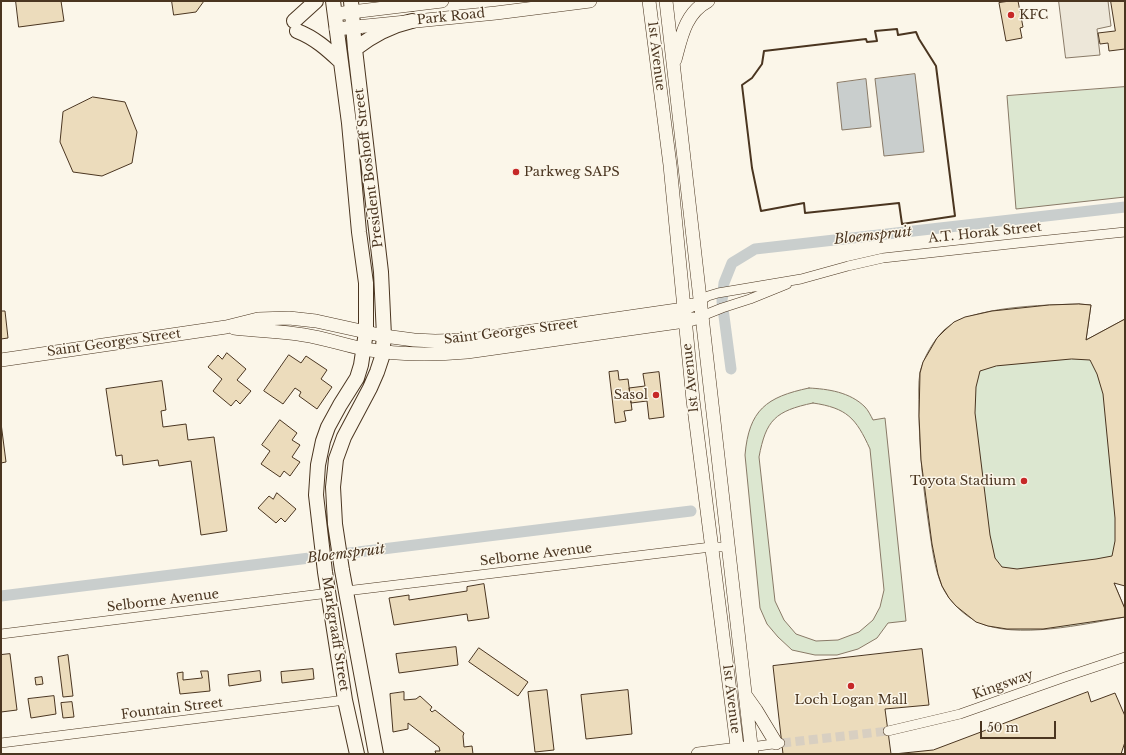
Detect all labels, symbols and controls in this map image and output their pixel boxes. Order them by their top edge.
street label: Park Road [416,6,486,28]
place label: KFC [1019,7,1048,23]
marker: KFC [1006,10,1016,20]
street label: 1st Avenue [644,20,668,92]
street label: President Boshoff Street [351,87,387,249]
place label: Parkweg SAPS [524,164,620,180]
marker: Parkweg SAPS [511,167,521,177]
street label: A.T. Horak Street [927,219,1043,247]
water label: Bloemspruit [833,224,913,248]
street label: Saint Georges Street [443,316,579,348]
street label: Saint Georges Street [46,326,182,360]
street label: 1st Avenue [680,342,702,414]
place label: Sasol [614,387,648,403]
marker: Sasol [651,390,661,400]
place label: Toyota Stadium [910,473,1016,489]
marker: Toyota Stadium [1019,476,1029,486]
street label: Selborne Avenue [479,540,593,570]
water label: Bloemspruit [306,541,386,567]
street label: Markgraaff Street [318,575,352,693]
street label: Selborne Avenue [106,586,220,616]
street label: 1st Avenue [719,663,743,735]
street label: Kingsway [971,667,1035,703]
marker: Loch Logan Mall [846,681,856,691]
place label: Loch Logan Mall [794,692,908,708]
street label: Fountain Street [120,695,224,723]
scale bar [982,713,1058,739]
text: 50 m [987,720,1019,735]

